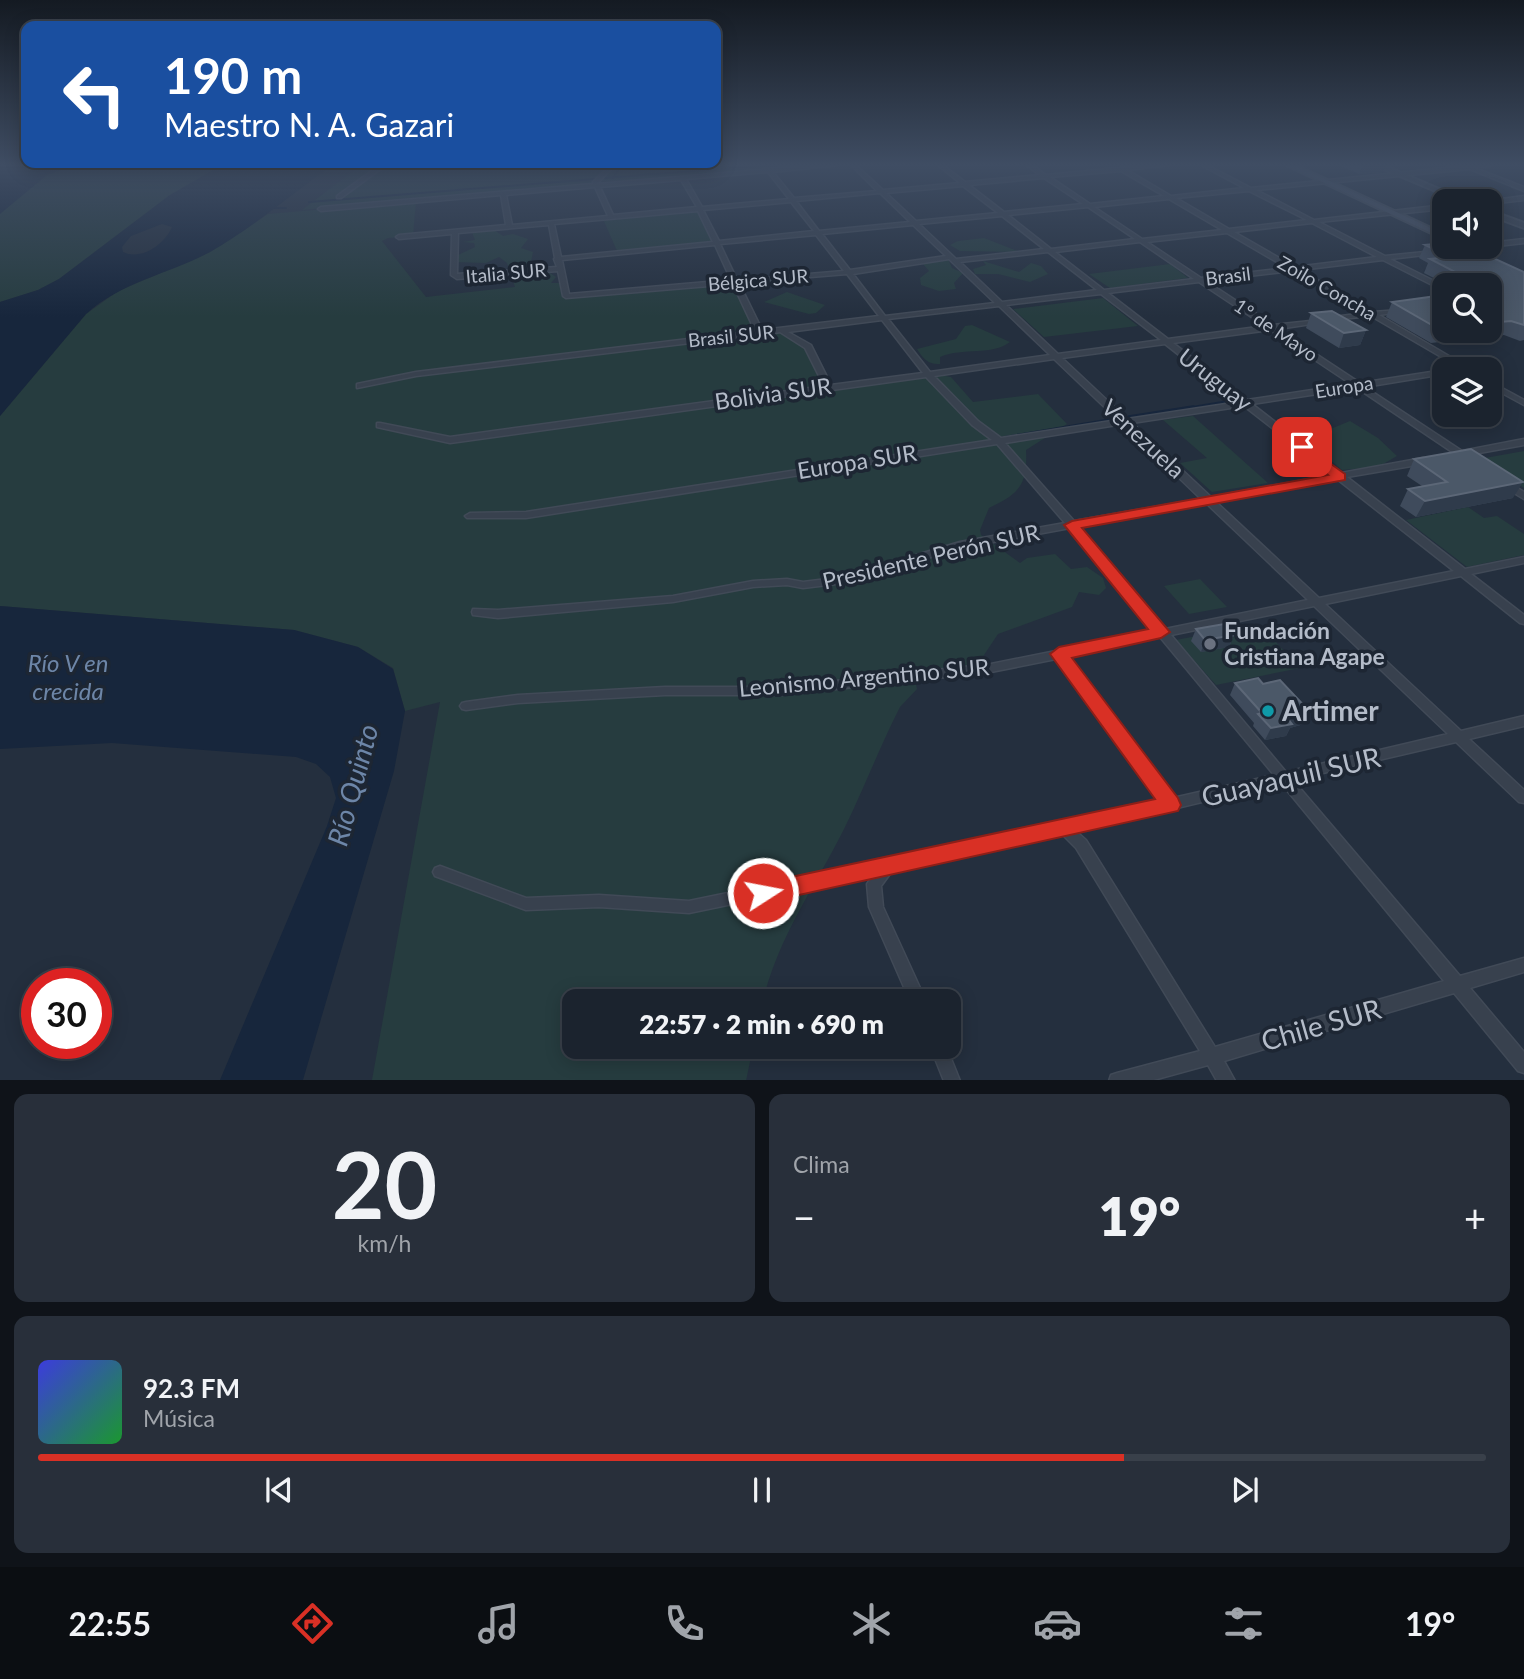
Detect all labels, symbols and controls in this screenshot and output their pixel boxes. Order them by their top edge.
text: 190 m [164,46,302,104]
icon: left [49,49,140,140]
text: Maestro N. A. Gazari [164,105,454,144]
map controls [1432,189,1502,427]
button: sound [1432,189,1502,259]
street label: Zoilo Concha [1274,250,1380,325]
street label: Italia SUR [465,258,547,287]
street label: Brasil [1204,261,1252,290]
street label: Bélgica SUR [707,264,809,295]
button: search [1432,273,1502,343]
street label: 1º de Mayo [1230,293,1322,366]
street label: Brasil SUR [687,320,775,351]
street label: Uruguay [1173,342,1258,417]
button: layers [1432,357,1502,427]
street label: Bolivia SUR [713,371,833,415]
street label: Europa [1313,371,1375,402]
street label: Venezuela [1096,393,1191,484]
pin [1272,417,1332,477]
icon: arrive [1283,428,1321,466]
street label: Europa SUR [795,438,919,484]
street label: Presidente Perón SUR [820,517,1043,595]
place label: Fundación Cristiana Agape [1224,616,1385,670]
marker: Fundación Cristiana Agape [1202,636,1218,652]
water label: Río V en crecida [28,648,108,705]
street label: Leonismo Argentino SUR [737,652,991,702]
place label: Artimer [1281,693,1379,727]
marker: Artimer [1260,703,1276,719]
water label: Río Quinto [319,720,385,849]
street label: Guayaquil SUR [1198,739,1384,813]
position arrow [726,856,800,930]
speed limit sign: 30 [21,968,112,1059]
street label: Chile SUR [1257,991,1385,1057]
text: 22:57 · 2 min · 690 m [639,1008,884,1040]
text: 20 [332,1129,437,1238]
text: Clima [793,1150,850,1178]
text: 19° [1099,1185,1180,1247]
text: − [793,1194,815,1240]
text: + [1464,1194,1486,1240]
text: km/h [358,1229,411,1257]
text: 92.3 FM [143,1372,240,1404]
text: Música [143,1404,215,1432]
icon: previous [260,1471,298,1509]
icon: pause [743,1471,781,1509]
icon: next [1226,1471,1264,1509]
icon: directions [288,1599,337,1648]
icon: music [474,1599,523,1648]
icon: phone [660,1599,709,1648]
icon: climate [847,1599,896,1648]
icon: car [1033,1599,1082,1648]
icon: filters [1219,1599,1268,1648]
text: 22:55 [69,1604,151,1643]
text: 19° [1405,1604,1455,1643]

